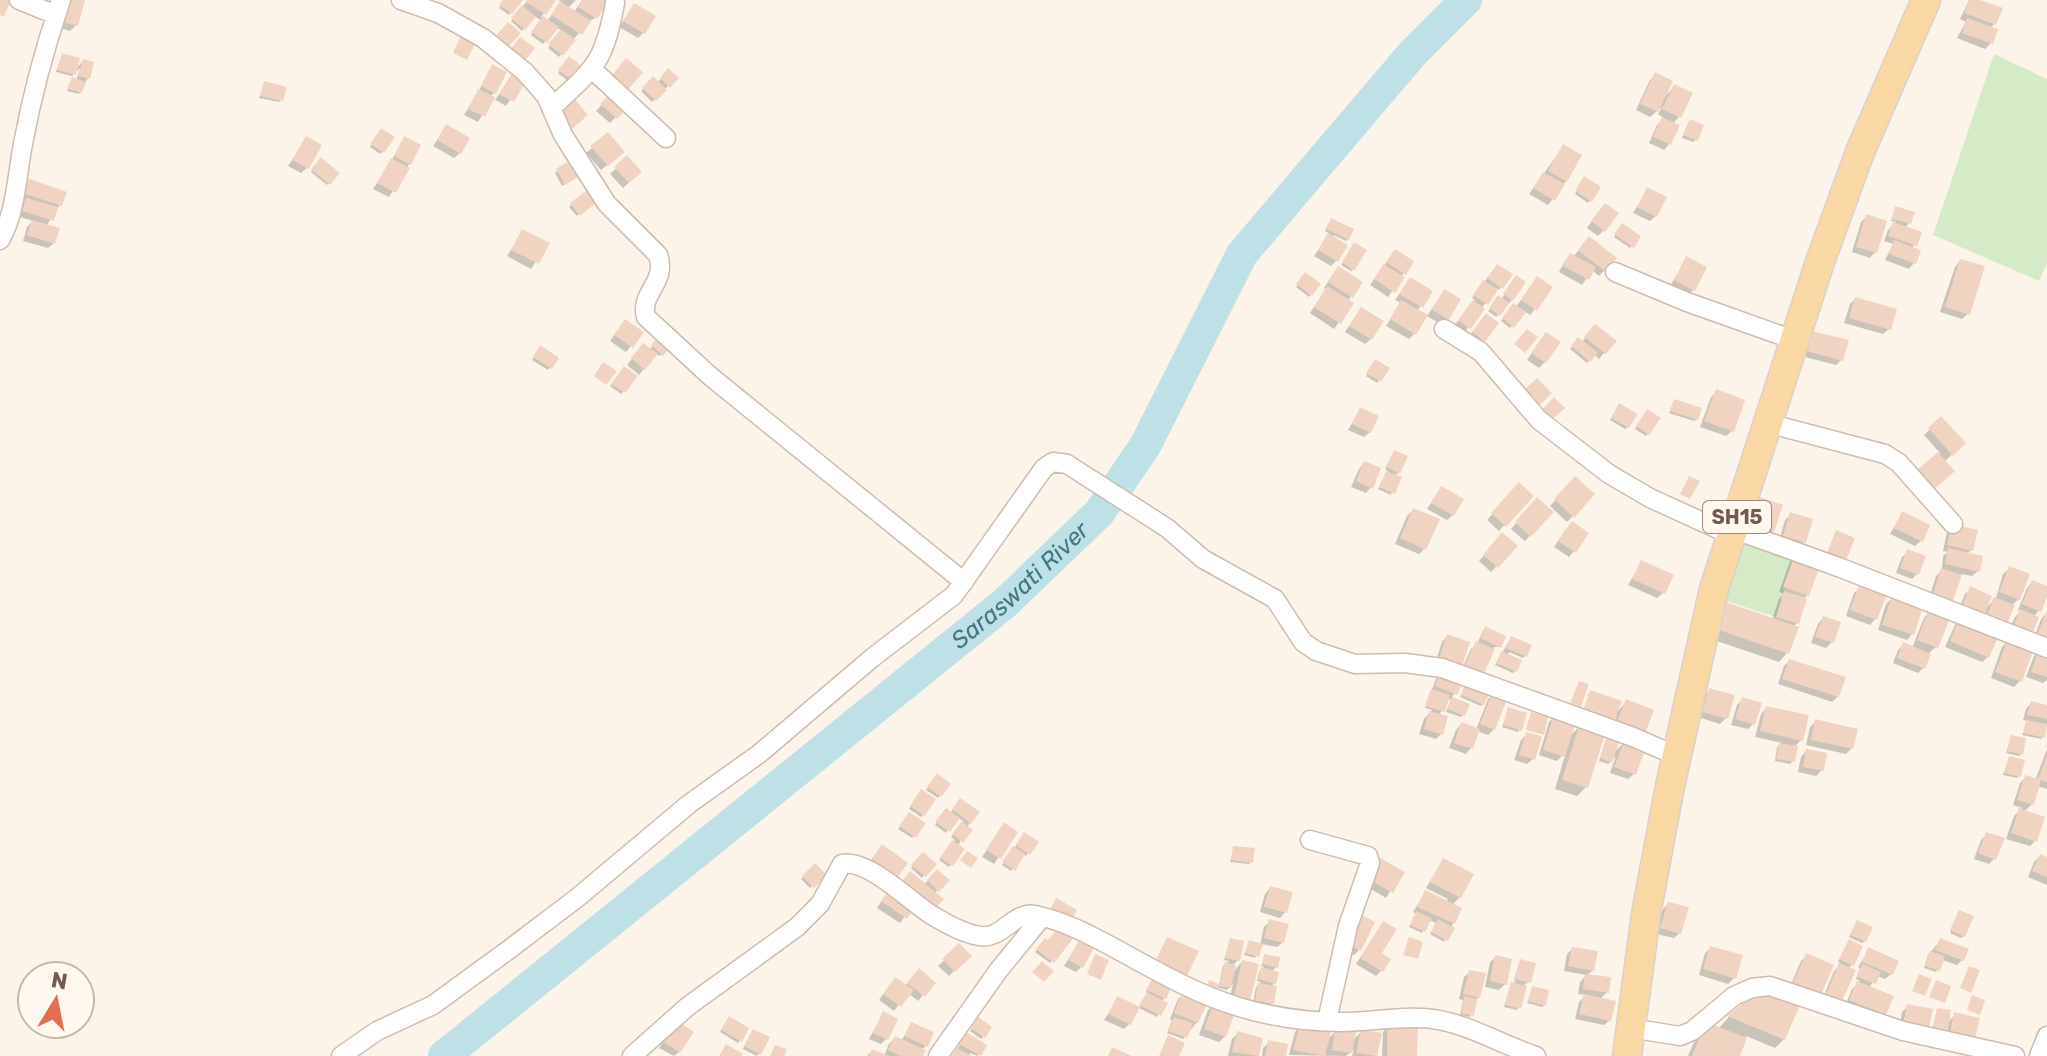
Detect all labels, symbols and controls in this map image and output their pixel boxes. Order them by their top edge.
road number: SH15 [1703,501,1771,533]
water label: Saraswati River [946,516,1095,655]
north arrow [16,960,96,1040]
text: N [49,966,70,995]

